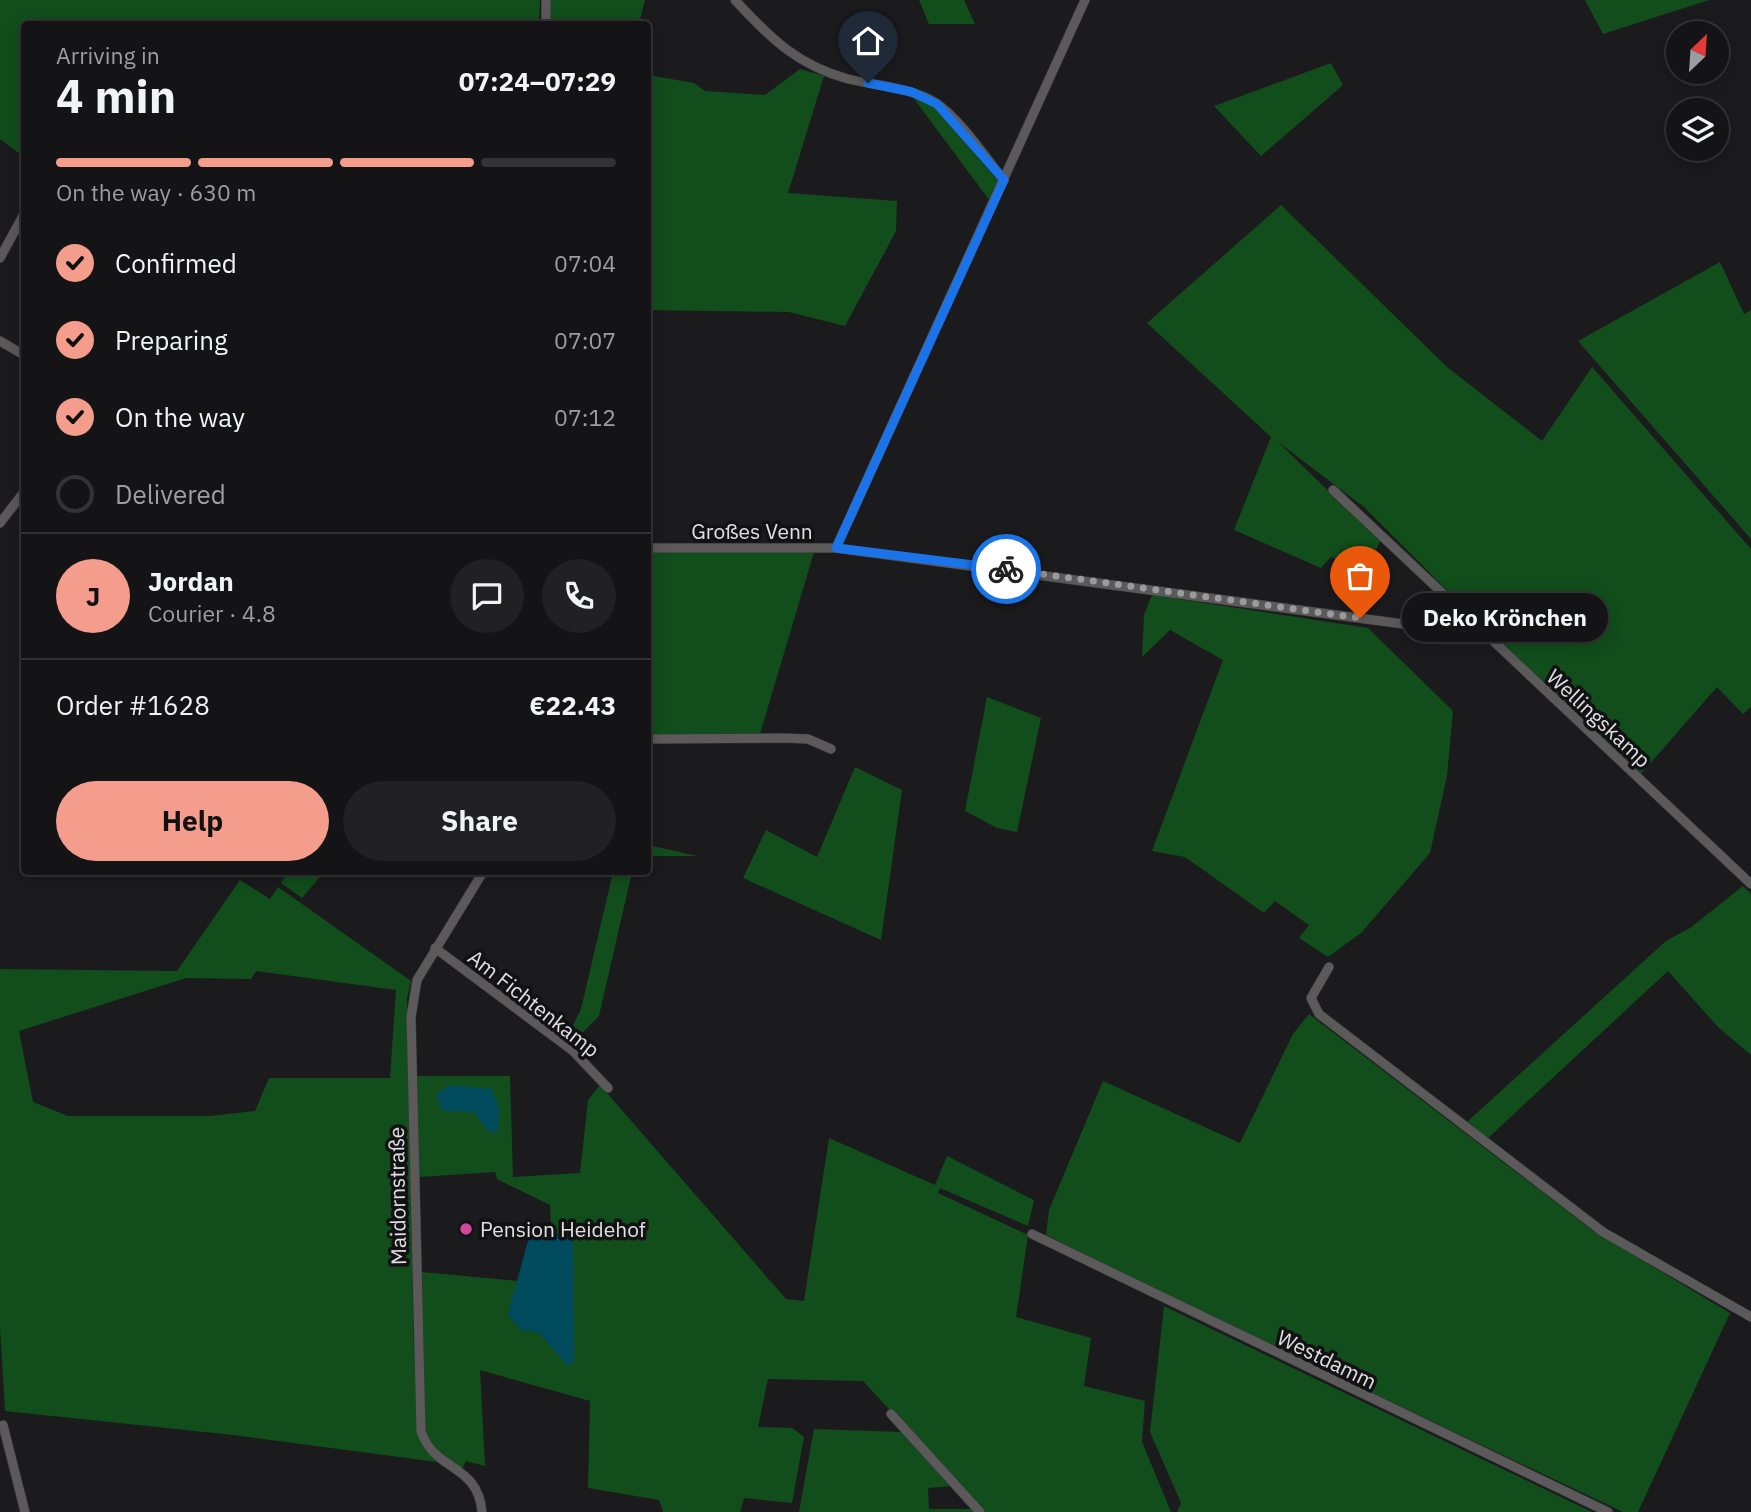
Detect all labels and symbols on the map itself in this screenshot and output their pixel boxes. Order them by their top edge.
pin [838,11,898,83]
north arrow [1666,21,1729,84]
street label: Großes Venn [691,517,813,545]
courier [971,534,1041,604]
pin [1330,546,1390,618]
callout: Deko Krönchen [1402,594,1608,642]
street label: Wellingskamp [1541,663,1657,773]
street label: Am Fichtenkamp [462,943,606,1063]
street label: Maidornstraße [382,1127,412,1265]
place label: Pension Heidehof [480,1215,646,1243]
marker: Pension Heidehof [458,1221,474,1237]
street label: Westdamm [1273,1323,1381,1395]

